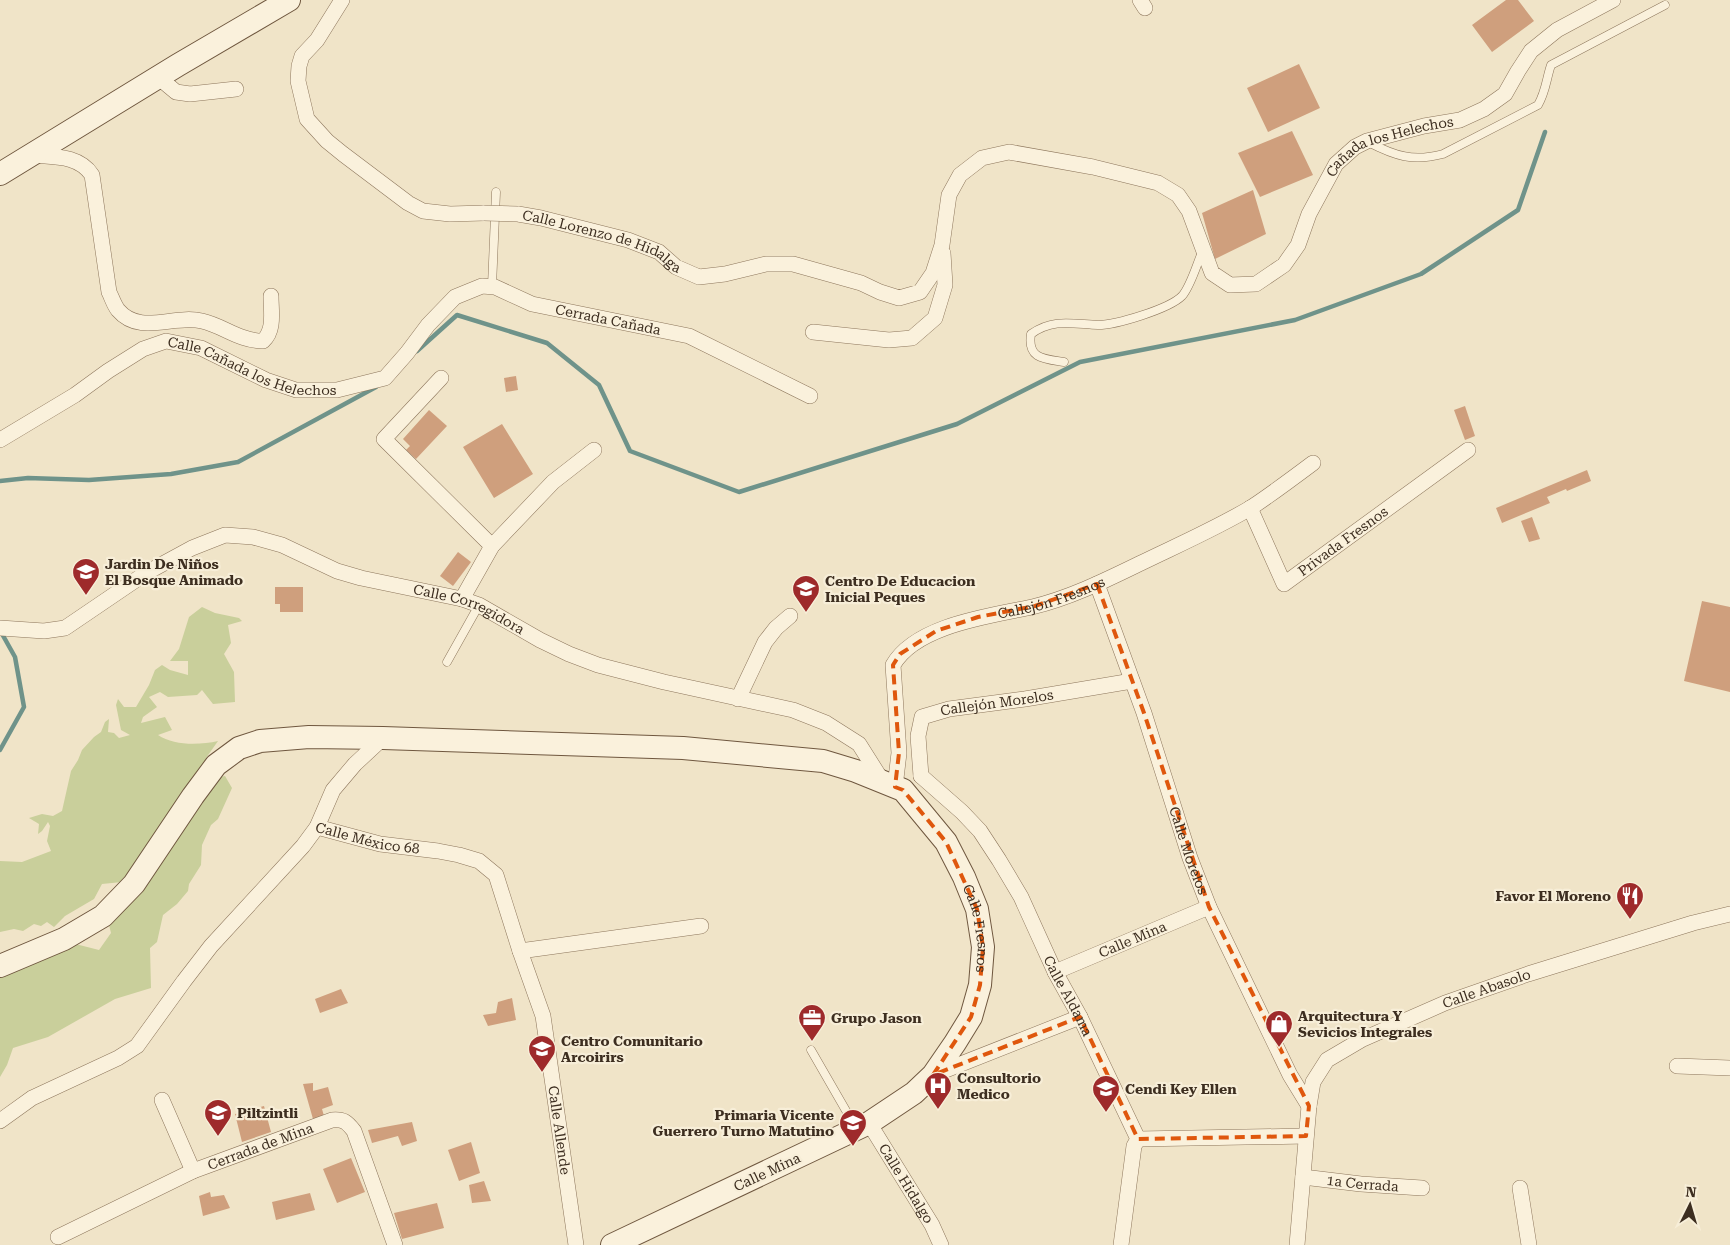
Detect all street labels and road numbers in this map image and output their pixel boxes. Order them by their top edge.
street label: Cañada los Helechos [1323,113,1455,179]
street label: Calle Lorenzo de Hidalga [521,207,684,276]
street label: Cerrada Cañada [554,301,663,338]
street label: Calle Cañada los Helechos [166,334,337,398]
street label: Privada Fresnos [1295,503,1391,579]
street label: Callejón Fresnos [996,573,1108,622]
street label: Calle Corregidora [412,581,528,638]
street label: Callejón Morelos [938,686,1055,719]
street label: Calle Morelos [1166,805,1212,897]
street label: Calle México 68 [314,819,421,857]
street label: Calle Fresnos [960,882,991,973]
street label: Calle Mina [1096,918,1169,961]
street label: Calle Aldama [1041,953,1096,1039]
street label: Calle Abasolo [1440,966,1533,1011]
street label: Calle Allende [545,1085,574,1176]
street label: Cerrada de Mina [205,1119,316,1173]
street label: Calle Hidalgo [876,1141,937,1226]
street label: Calle Mina [731,1149,803,1194]
street label: 1a Cerrada [1326,1172,1400,1194]

